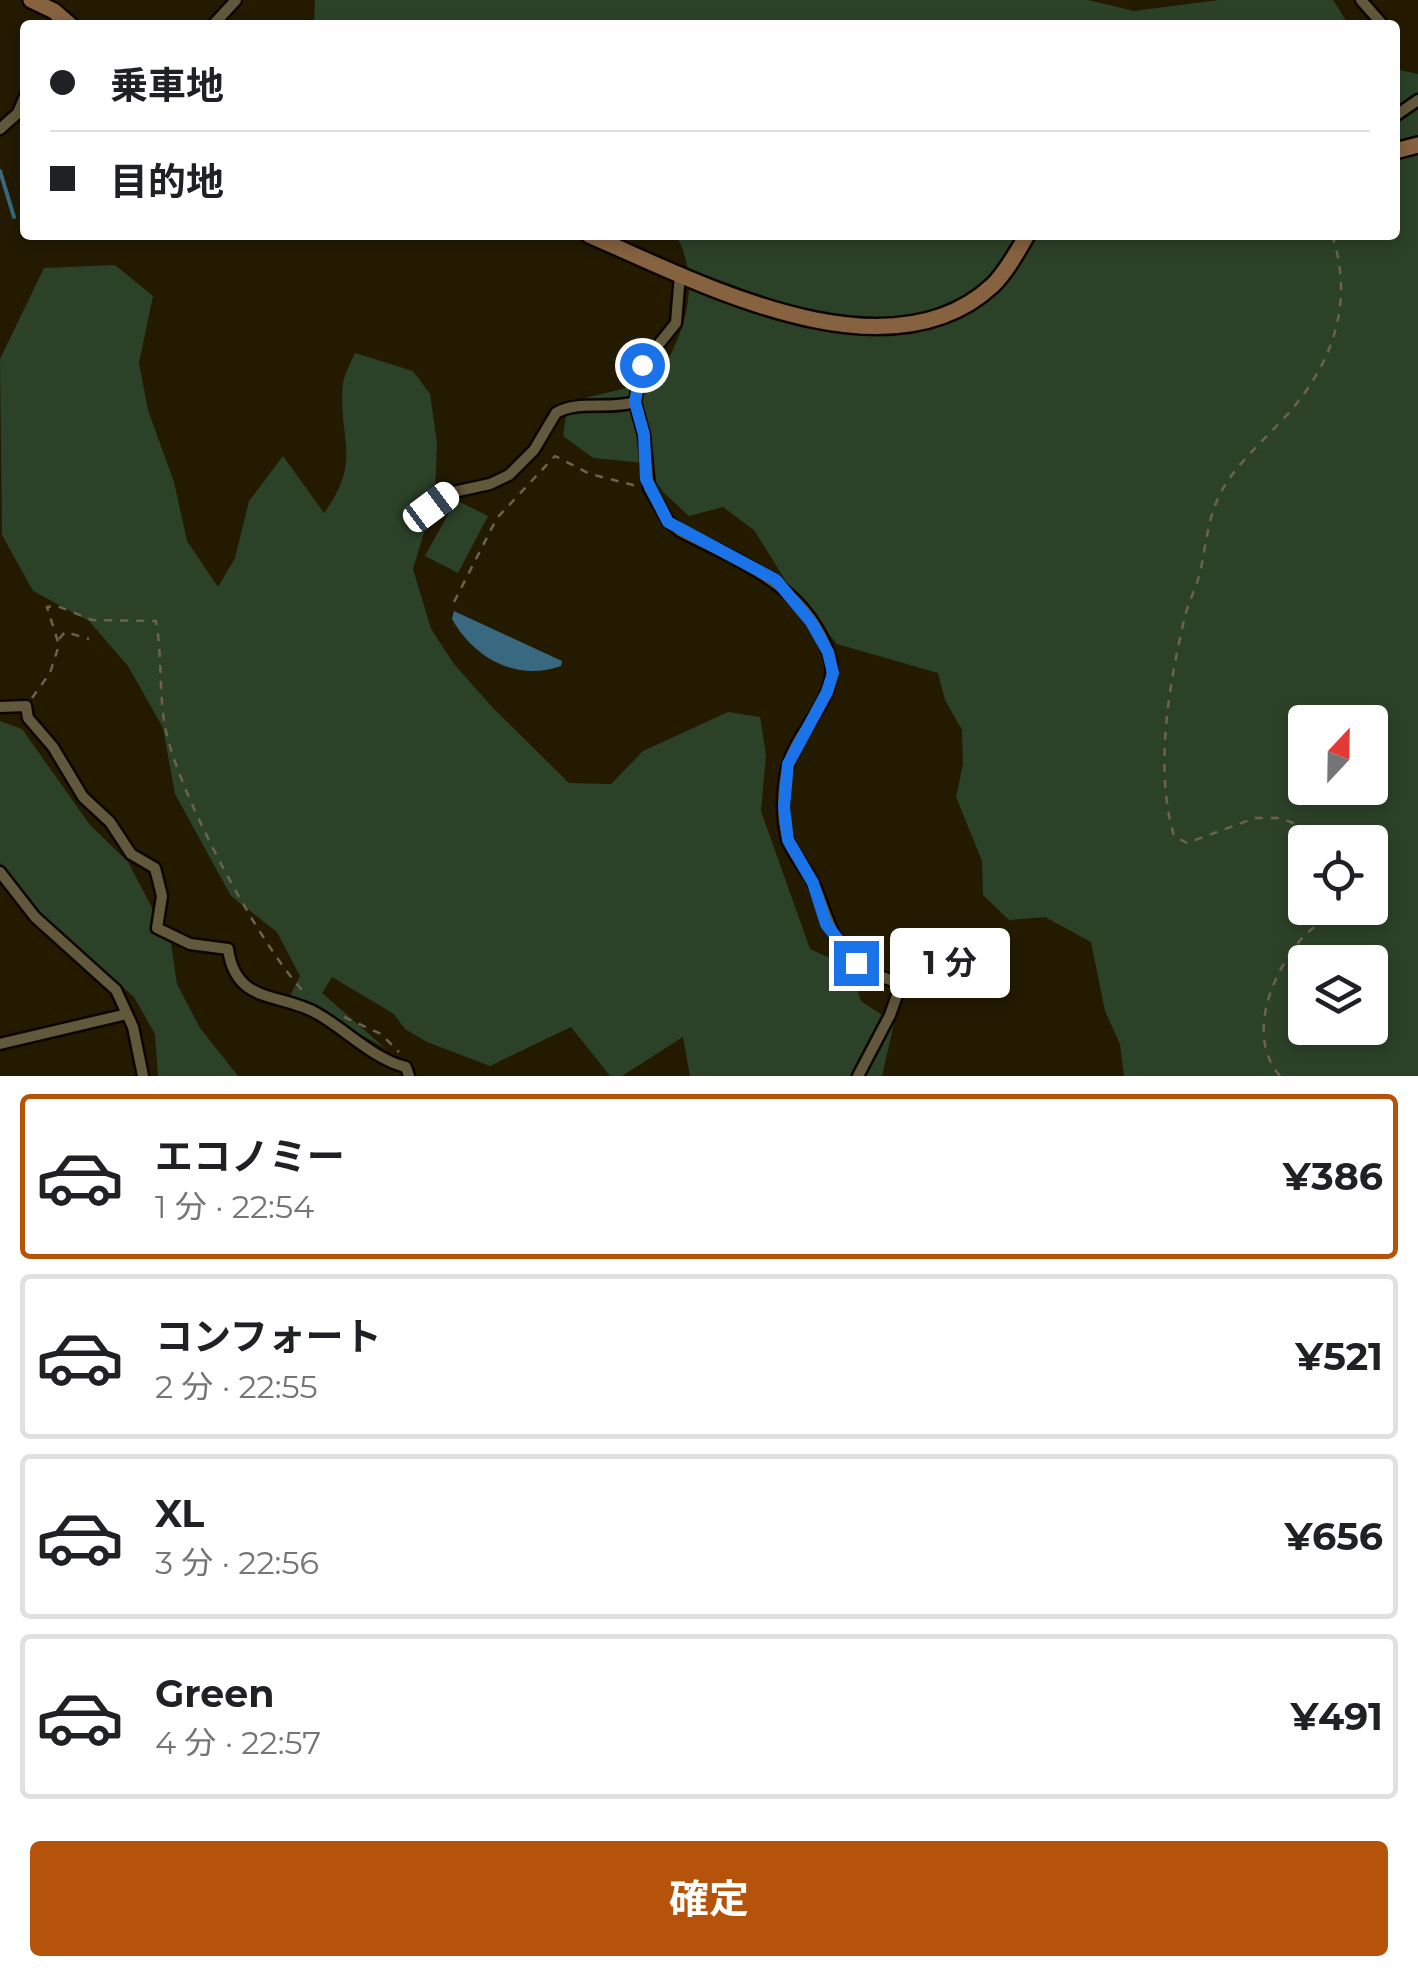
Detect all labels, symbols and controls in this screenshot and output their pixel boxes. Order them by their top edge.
text: 乗車地 [110,62,224,109]
text: 目的地 [110,158,224,205]
route start [620,343,665,388]
car [398,477,464,537]
north arrow [1288,705,1388,805]
map controls [1288,705,1388,1045]
button: locate [1288,825,1388,925]
callout: 1 分 [891,928,1011,998]
route end [834,941,879,986]
text: 1 分 [923,943,977,982]
button: layers [1288,945,1388,1045]
icon: car [35,1132,125,1222]
text: エコノミー [155,1133,345,1180]
text: ¥386 [1283,1153,1383,1200]
text: 1 分 · 22:54 [155,1187,314,1226]
icon: car [35,1312,125,1402]
text: コンフォート [155,1313,382,1360]
text: ¥521 [1295,1333,1383,1380]
text: 2 分 · 22:55 [155,1367,318,1406]
text: XL [155,1490,204,1537]
icon: car [35,1492,125,1582]
text: ¥656 [1285,1513,1383,1560]
text: 3 分 · 22:56 [155,1543,319,1582]
text: Green [155,1670,275,1717]
icon: car [35,1672,125,1762]
text: ¥491 [1290,1693,1383,1740]
text: 4 分 · 22:57 [155,1723,321,1762]
button: 確定 [30,1841,1388,1956]

